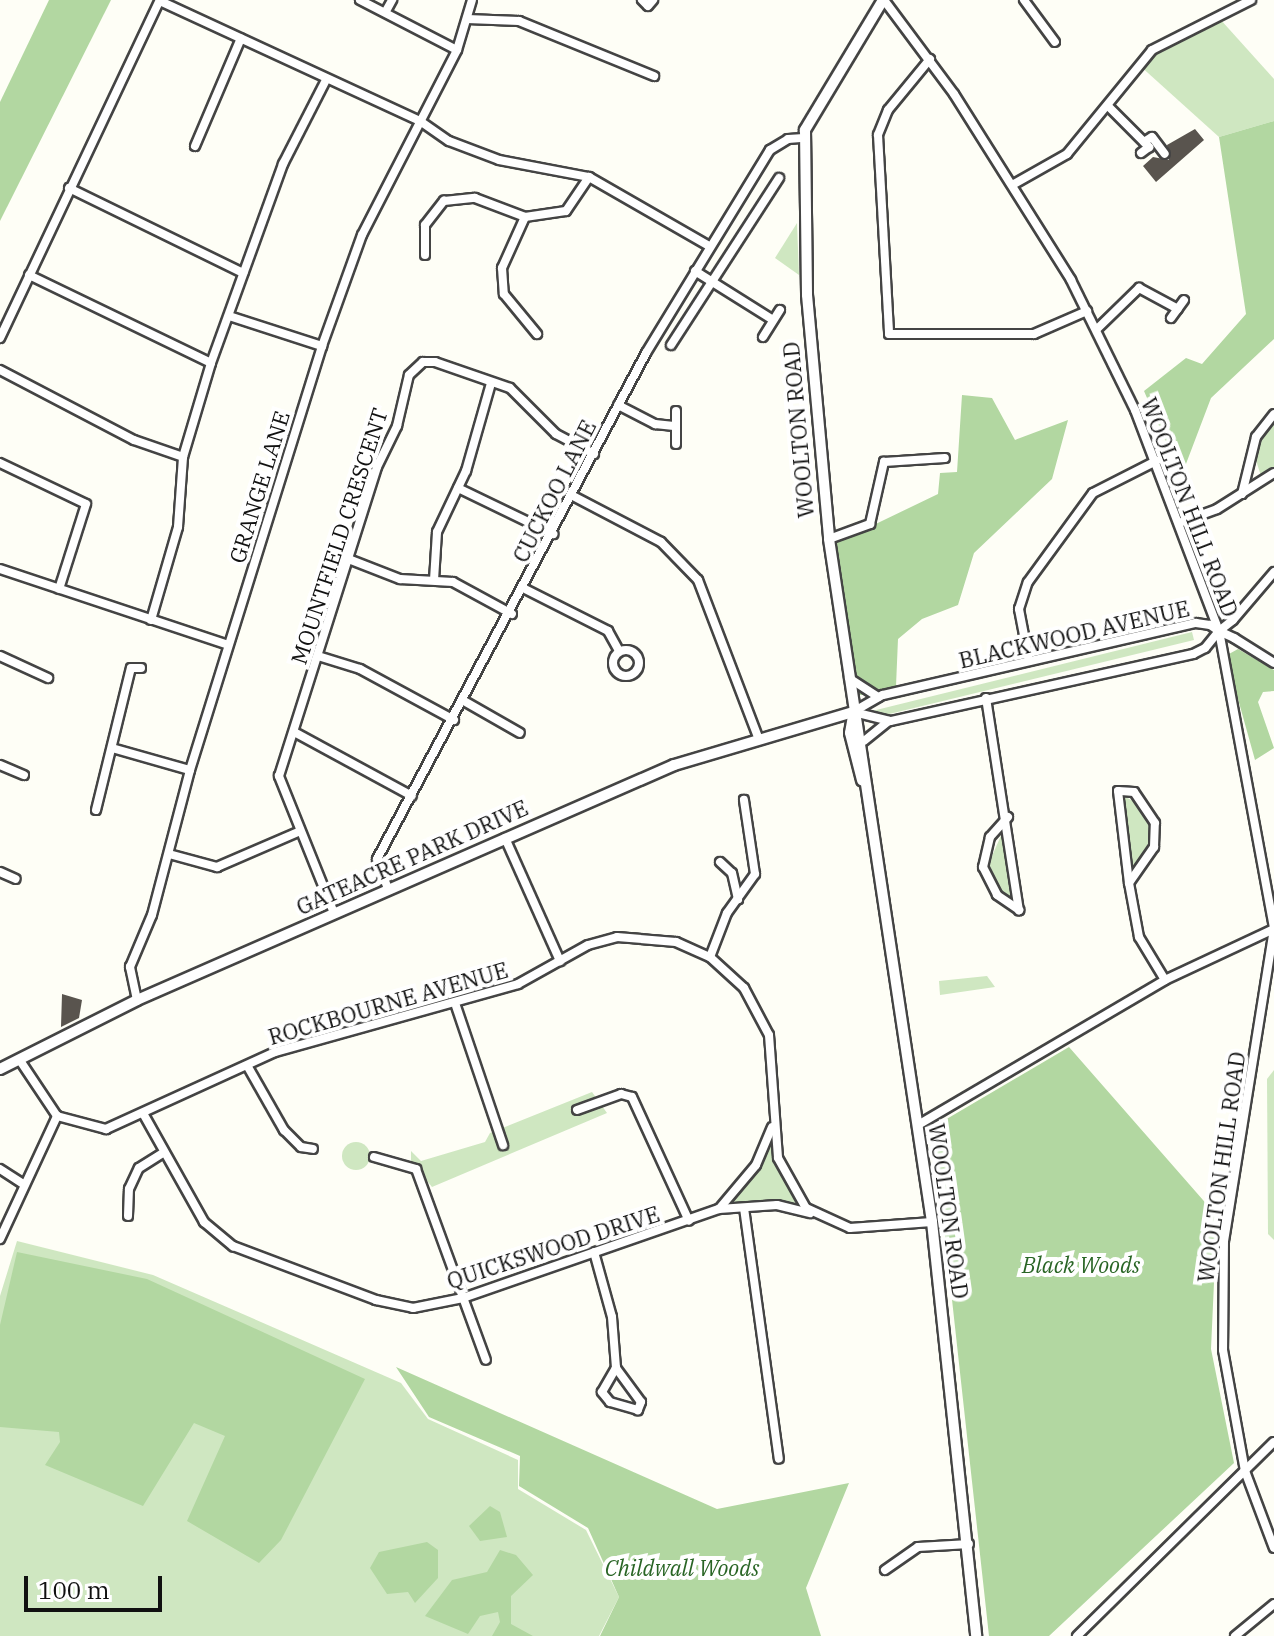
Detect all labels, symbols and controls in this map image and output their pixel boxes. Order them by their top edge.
street label: WOOLTON ROAD [777,341,819,519]
street label: WOOLTON HILL ROAD [1136,394,1244,620]
street label: MOUNTFIELD CRESCENT [285,405,393,667]
street label: GRANGE LANE [223,408,295,566]
street label: CUCKOO LANE [507,415,601,567]
street label: BLACKWOOD AVENUE [956,595,1192,673]
street label: GATEACRE PARK DRIVE [292,794,532,920]
street label: ROCKBOURNE AVENUE [265,956,511,1050]
street label: WOOLTON HILL ROAD [1192,1050,1250,1284]
street label: WOOLTON ROAD [924,1122,974,1300]
street label: QUICKSWOOD DRIVE [443,1200,663,1294]
park label: Black Woods [1022,1252,1140,1278]
park label: Childwall Woods [605,1555,759,1581]
scale bar [28,1560,166,1610]
text: 100 m [38,1574,110,1606]

